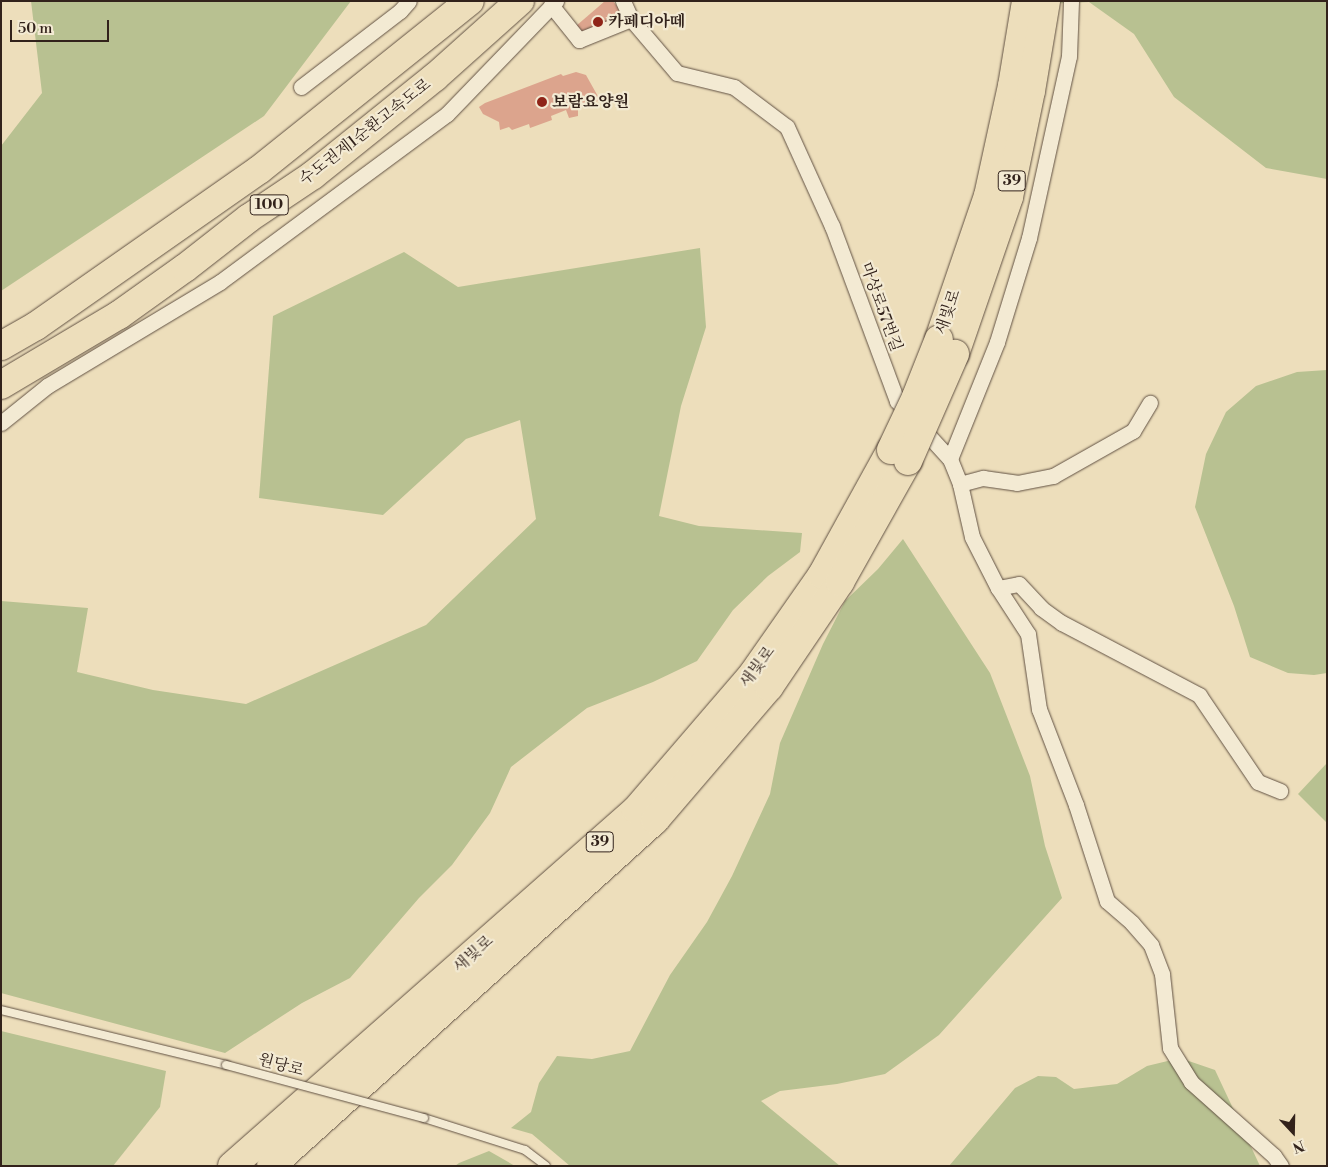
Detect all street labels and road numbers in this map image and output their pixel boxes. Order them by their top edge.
street label: 수도권제1순환고속도로 [295,75,435,189]
road number: 39 [997,168,1027,194]
road number: 100 [249,192,289,218]
street label: 마상로57번길 [856,260,906,354]
street label: 새빛로 [931,287,965,337]
street label: 새빛로 [735,643,779,691]
road number: 39 [585,830,615,854]
street label: 새빛로 [449,932,497,976]
street label: 원당로 [256,1050,306,1080]

